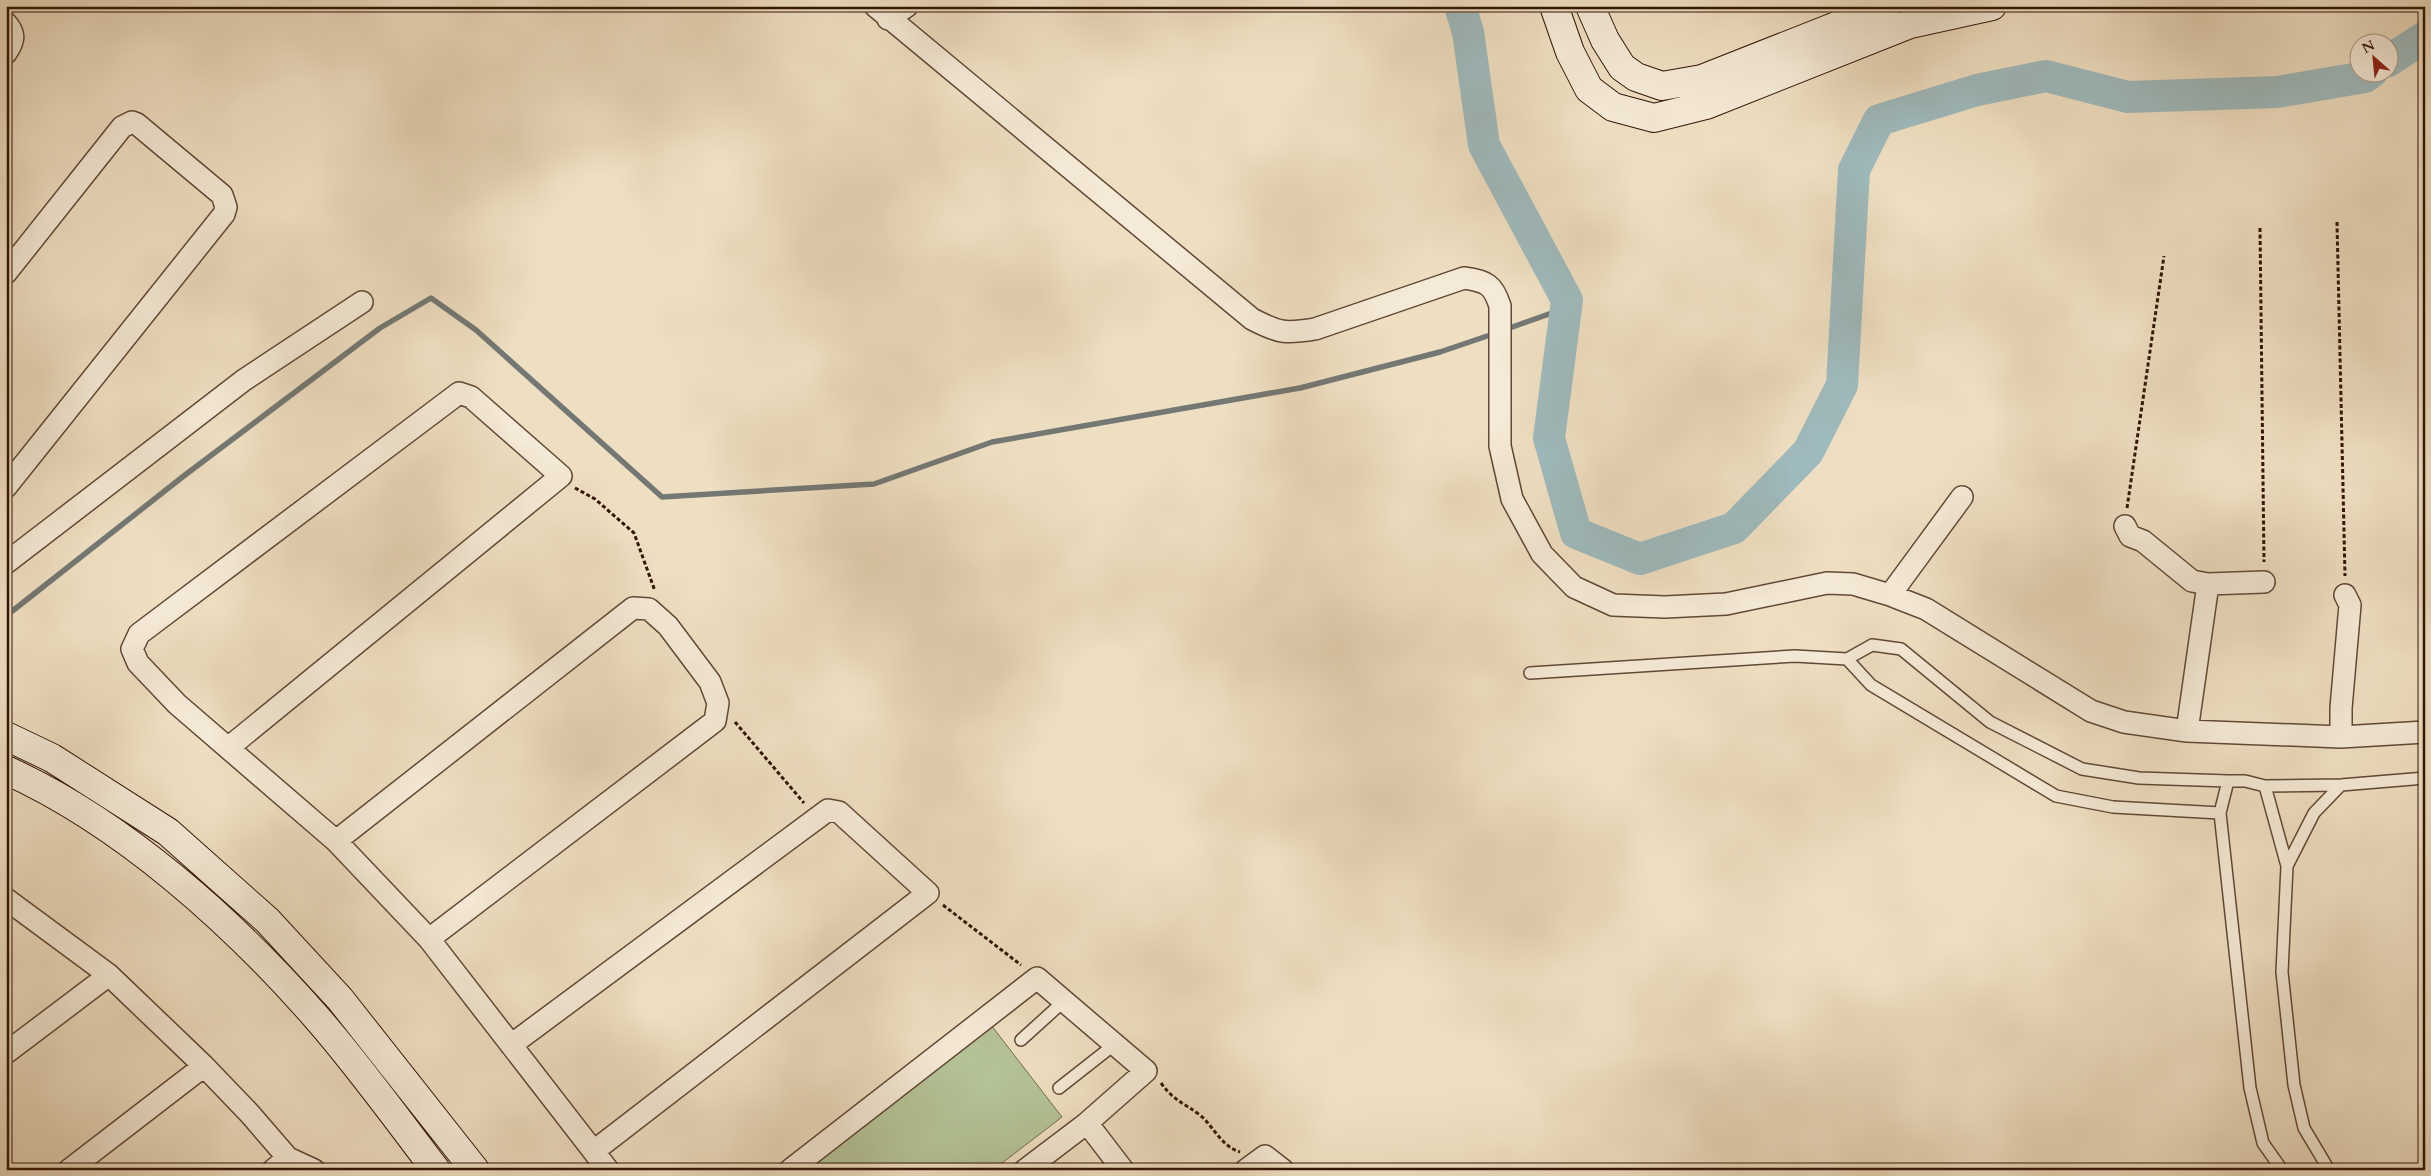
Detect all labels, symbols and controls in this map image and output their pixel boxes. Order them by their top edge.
north arrow [2348,32,2398,82]
text: N [2359,36,2378,58]

